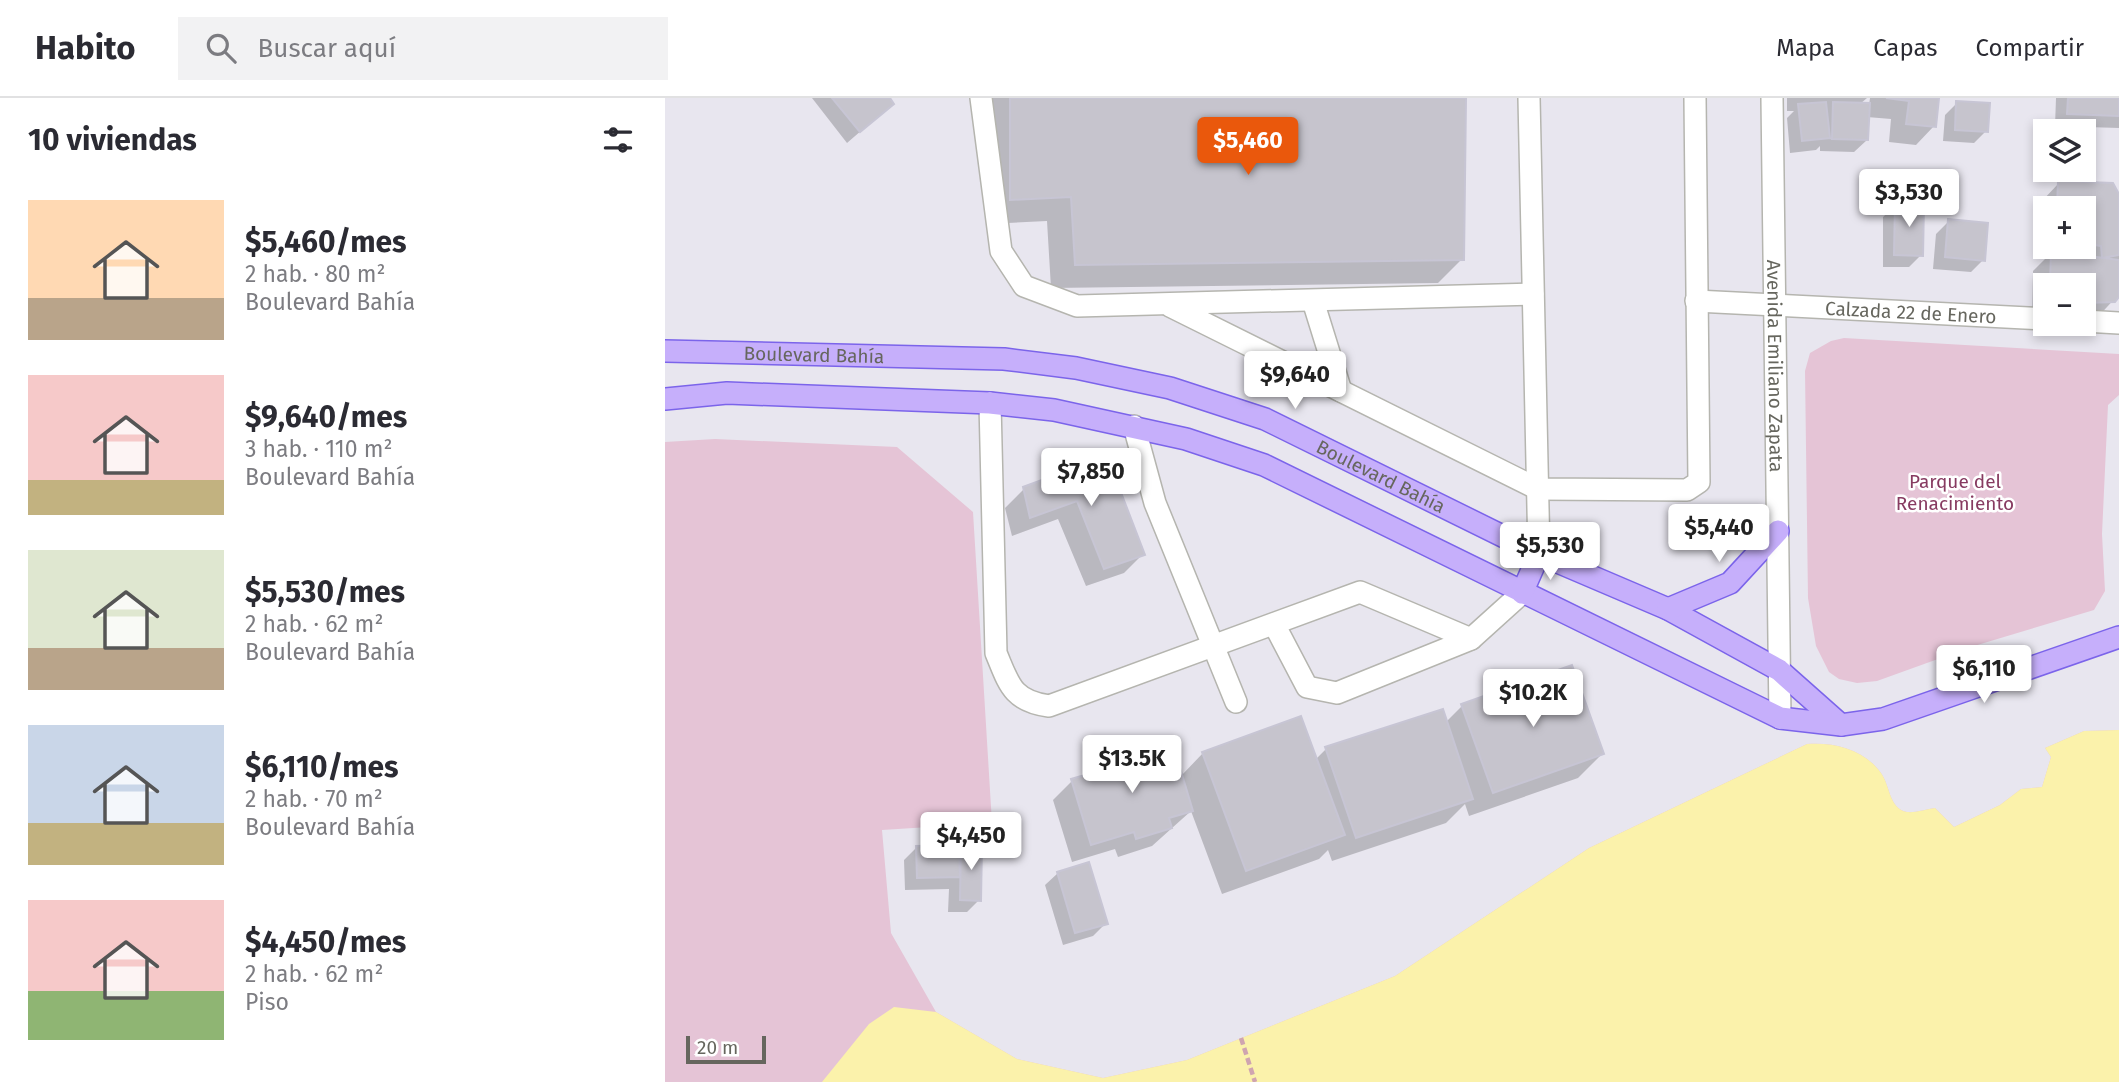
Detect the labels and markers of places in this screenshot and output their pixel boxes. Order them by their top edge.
pin: $5,460 [1191,118,1305,177]
pin: $3,530 [1852,170,1966,229]
pin: $9,640 [1238,352,1352,411]
pin: $7,850 [1034,448,1148,508]
pin: $5,440 [1662,504,1776,564]
pin: $5,530 [1493,522,1607,582]
pin: $6,110 [1927,646,2041,705]
pin: $10.2K [1476,670,1590,729]
pin: $13.5K [1075,736,1189,795]
pin: $4,450 [914,812,1028,872]

